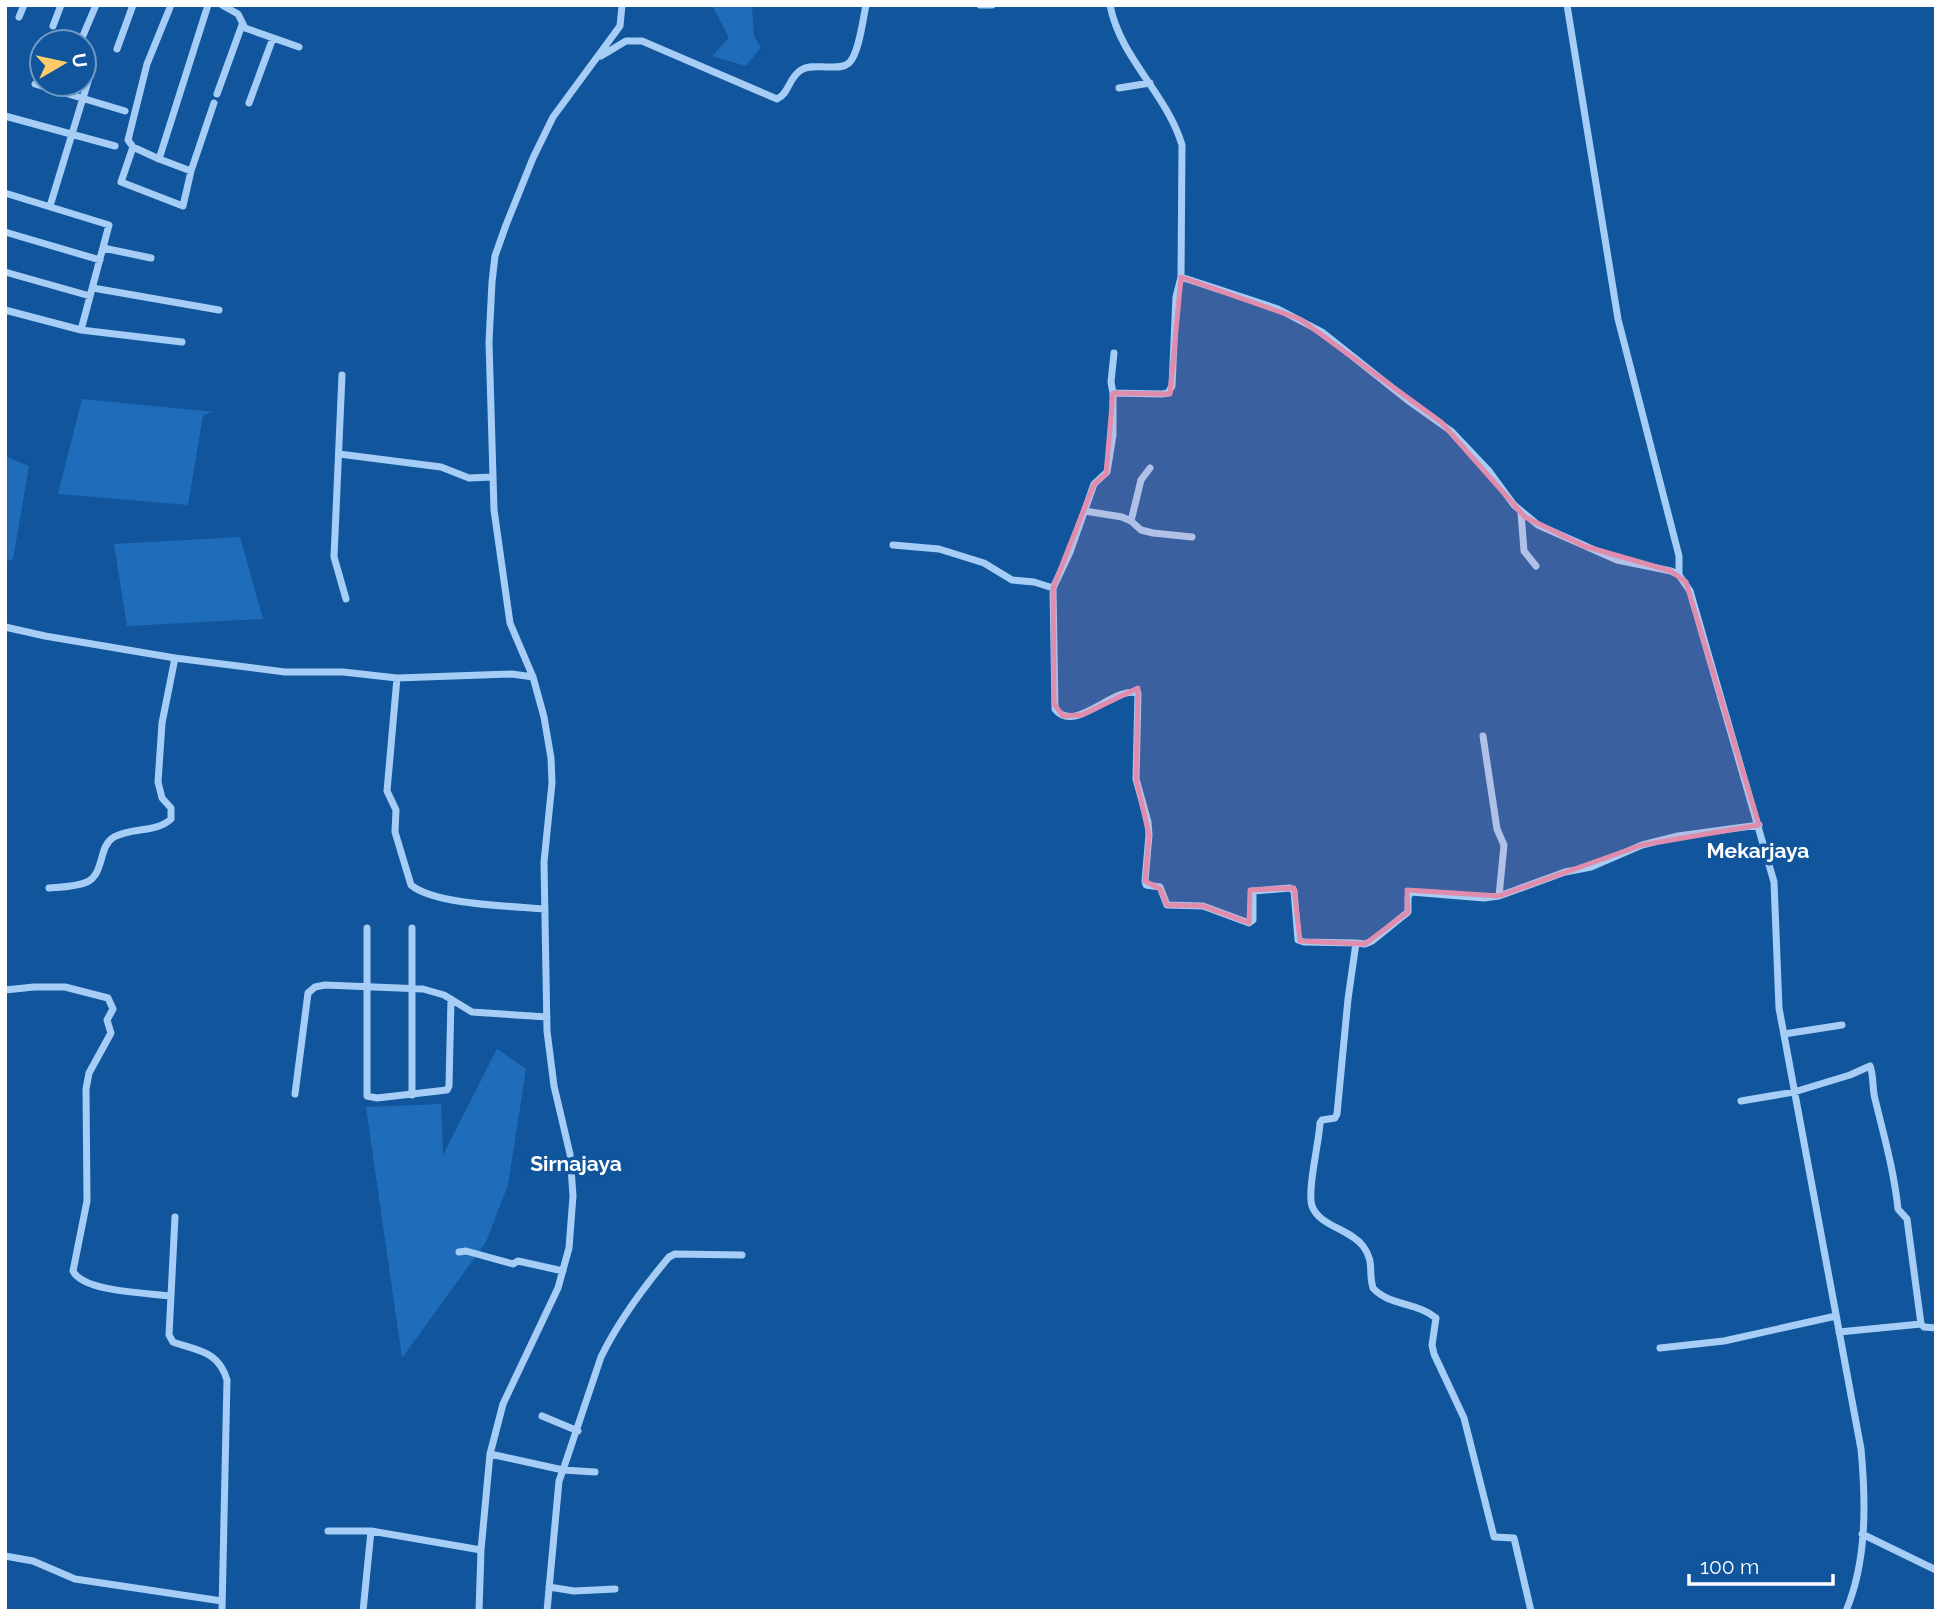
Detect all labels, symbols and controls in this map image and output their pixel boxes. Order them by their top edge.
north arrow [28,28,98,98]
text: U [68,52,92,69]
district label: Mekarjaya [1707,838,1809,863]
district label: Sirnajaya [530,1151,622,1176]
scale bar [1689,1542,1832,1586]
text: 100 m [1700,1554,1759,1579]

